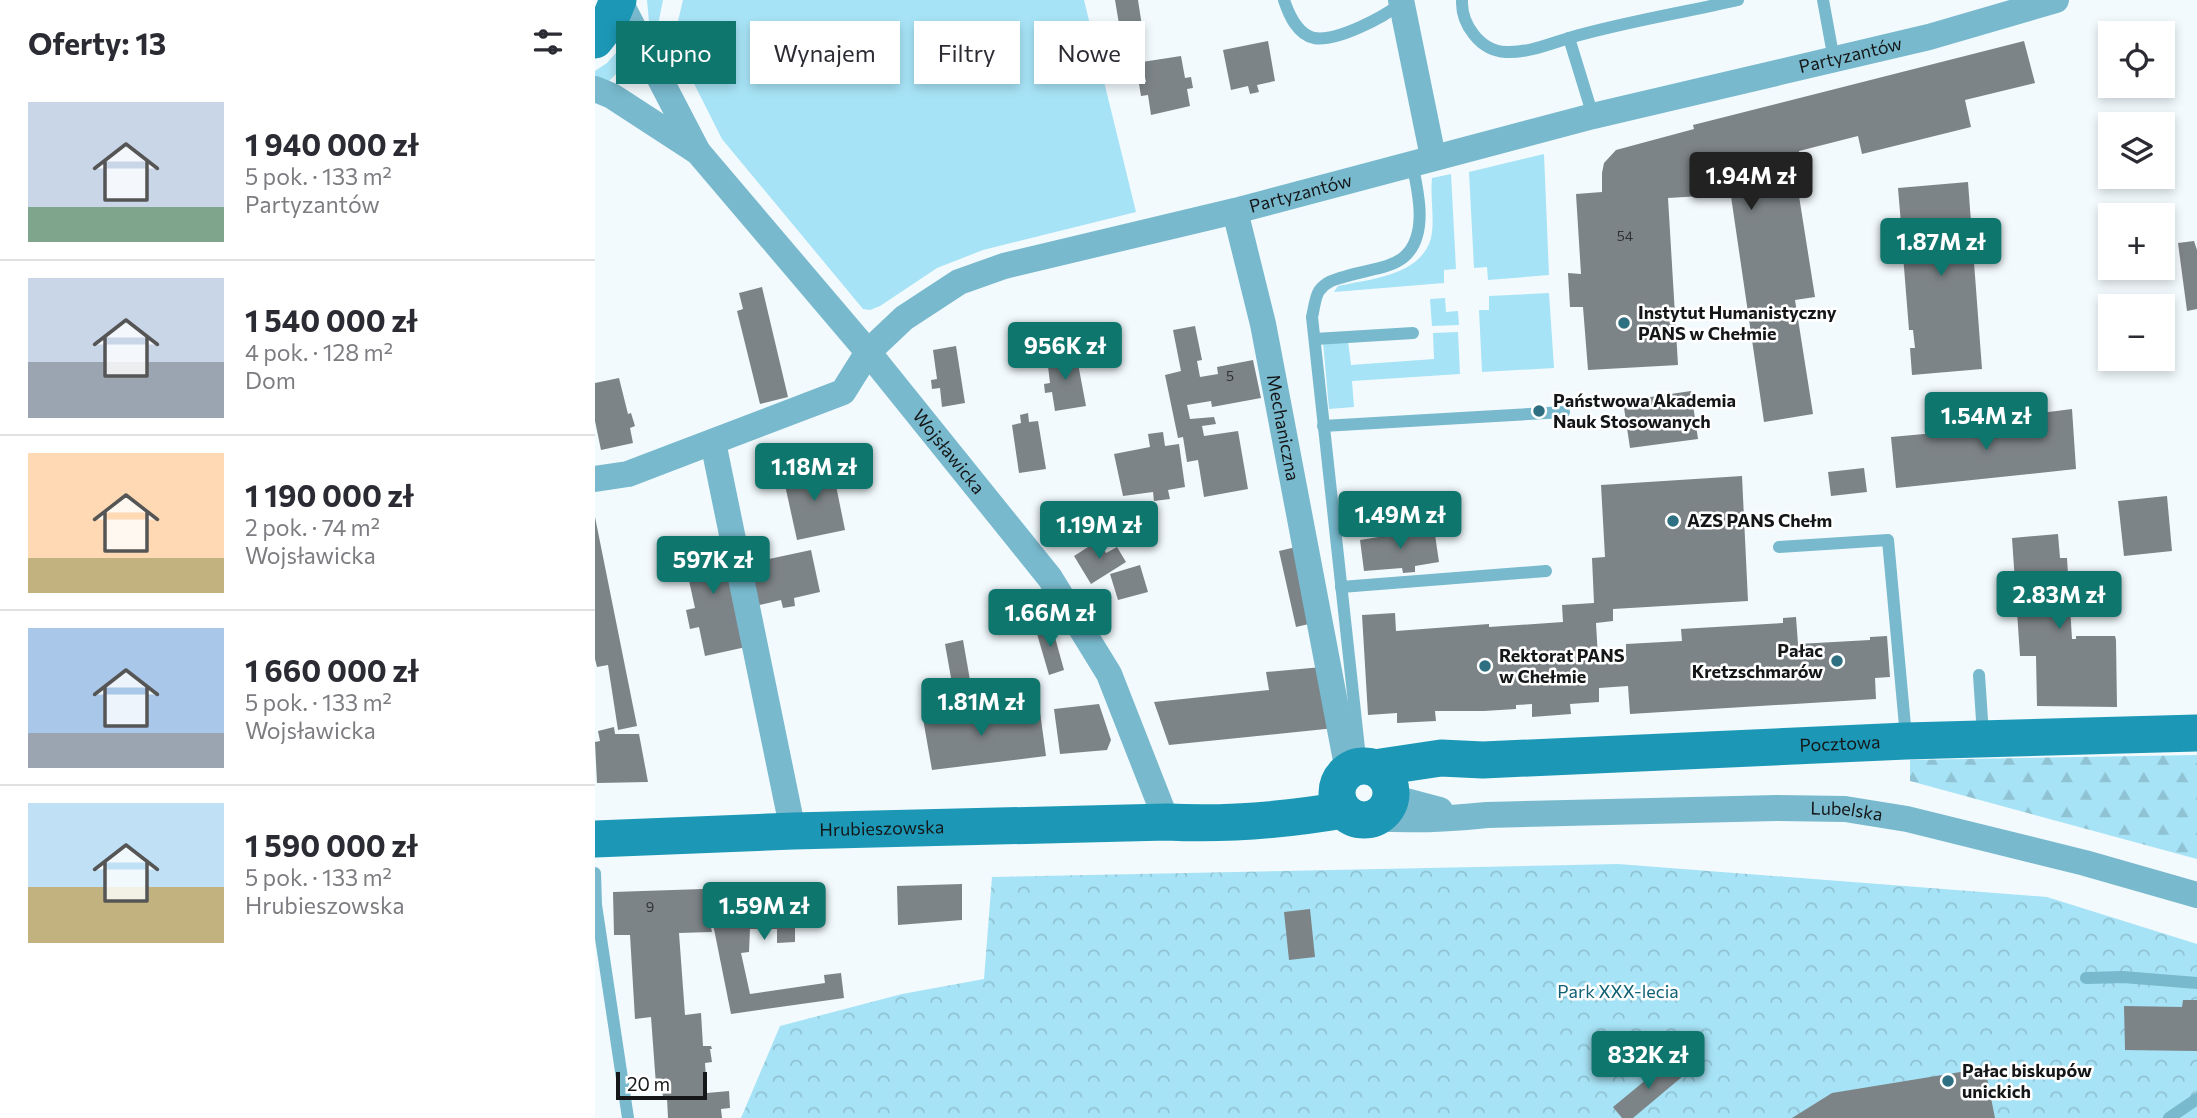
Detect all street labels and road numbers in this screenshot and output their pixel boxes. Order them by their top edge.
street label: Partyzantów [1796,32,1904,77]
street label: Partyzantów [1247,168,1354,217]
street label: Mechaniczna [1263,372,1305,483]
street label: Wojsławicka [908,404,990,498]
street label: Pocztowa [1799,730,1881,756]
street label: Lubelska [1810,796,1884,825]
street label: Hrubieszowska [819,815,944,840]

